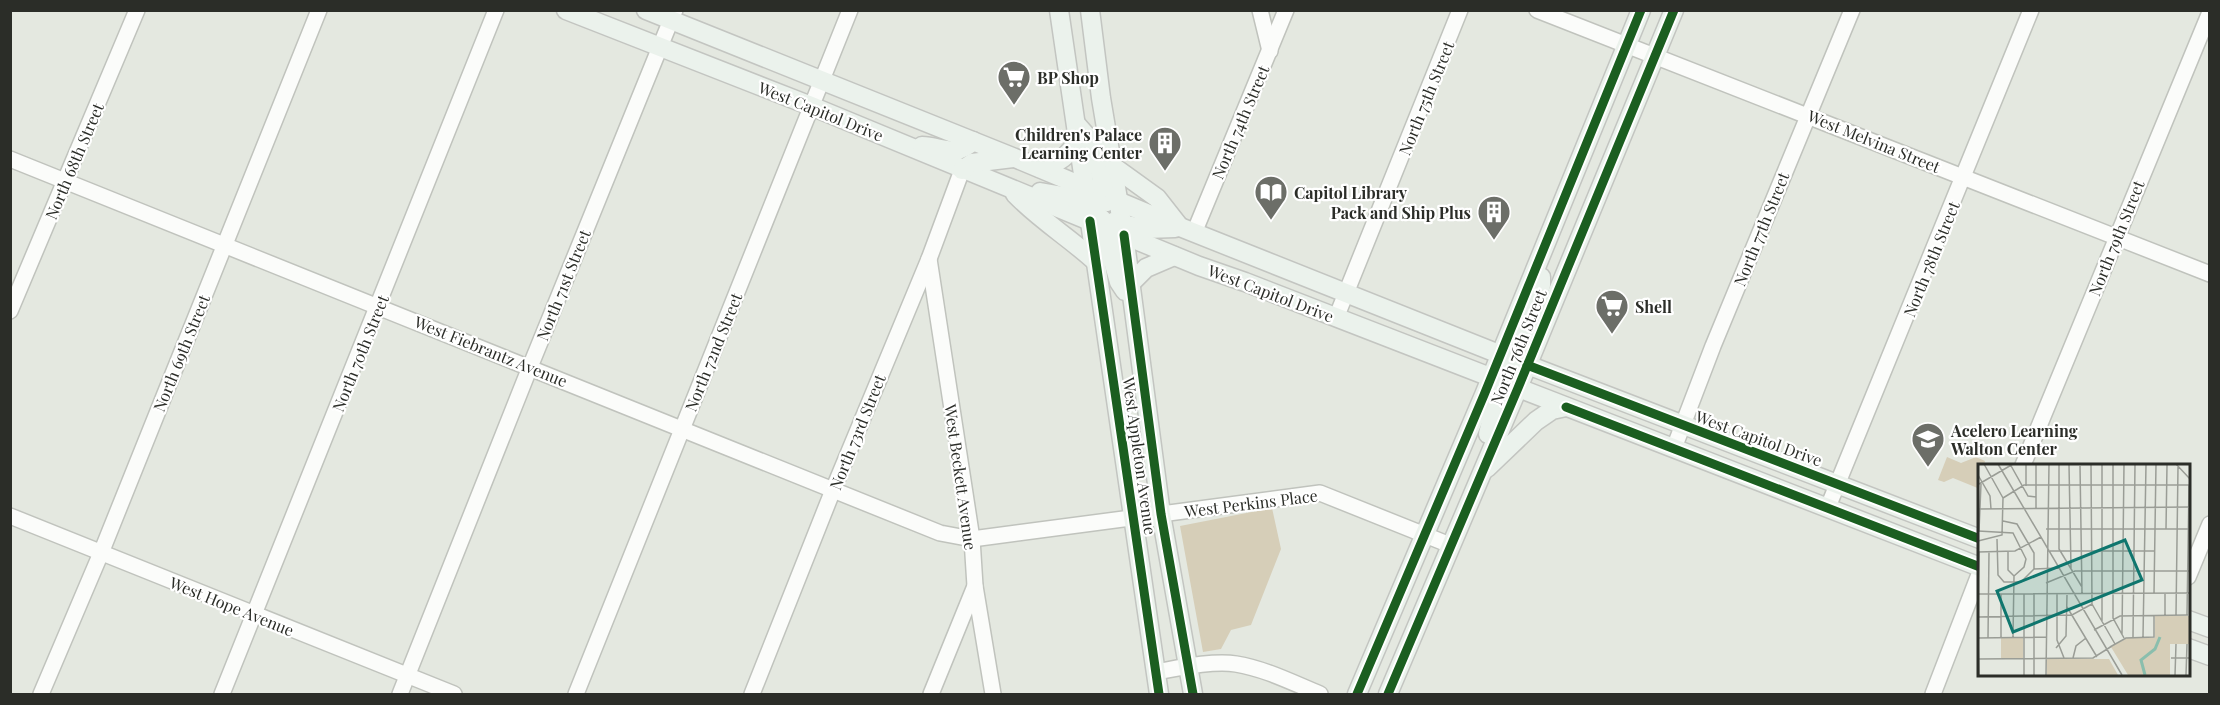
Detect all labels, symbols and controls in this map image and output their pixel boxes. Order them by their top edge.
street label: North 75th Street [1394,38,1459,158]
supermarket icon: BP Shop [996,59,1032,106]
street label: North 74th Street [1207,62,1274,182]
place label: BP Shop [1037,67,1099,88]
street label: West Capitol Drive [755,76,887,146]
street label: North 68th Street [40,99,108,222]
street label: West Melvina Street [1804,104,1944,177]
place label: Children's Palace Learning Center [1015,124,1143,163]
building icon: Children's Palace Learning Center [1147,125,1183,172]
street label: North 77th Street [1729,169,1794,289]
library icon: Capitol Library [1253,174,1289,221]
street label: North 79th Street [2083,177,2149,299]
place label: Capitol Library [1294,182,1408,203]
building icon: Pack and Ship Plus [1476,194,1512,241]
street label: North 78th Street [1898,198,1964,320]
place label: Pack and Ship Plus [1331,202,1471,223]
street label: North 71st Street [531,226,595,344]
street label: West Capitol Drive [1204,259,1337,327]
street label: North 76th Street [1485,286,1551,408]
supermarket icon: Shell [1594,288,1630,335]
street label: North 72nd Street [680,289,746,414]
street label: North 69th Street [148,291,214,415]
street label: North 70th Street [327,291,393,414]
place label: Shell [1635,296,1672,317]
street label: West Fiebrantz Avenue [411,310,571,391]
street label: North 73rd Street [824,371,890,493]
street label: West Appleton Avenue [1118,375,1161,536]
street label: West Beckett Avenue [940,402,982,551]
street label: West Capitol Drive [1692,405,1825,471]
place label: Acelero Learning Walton Center [1950,420,2078,459]
school or university icon: Acelero Learning Walton Center [1910,421,1946,468]
inset map [1978,464,2190,675]
street label: West Perkins Place [1182,484,1319,522]
street label: West Hope Avenue [166,571,297,641]

